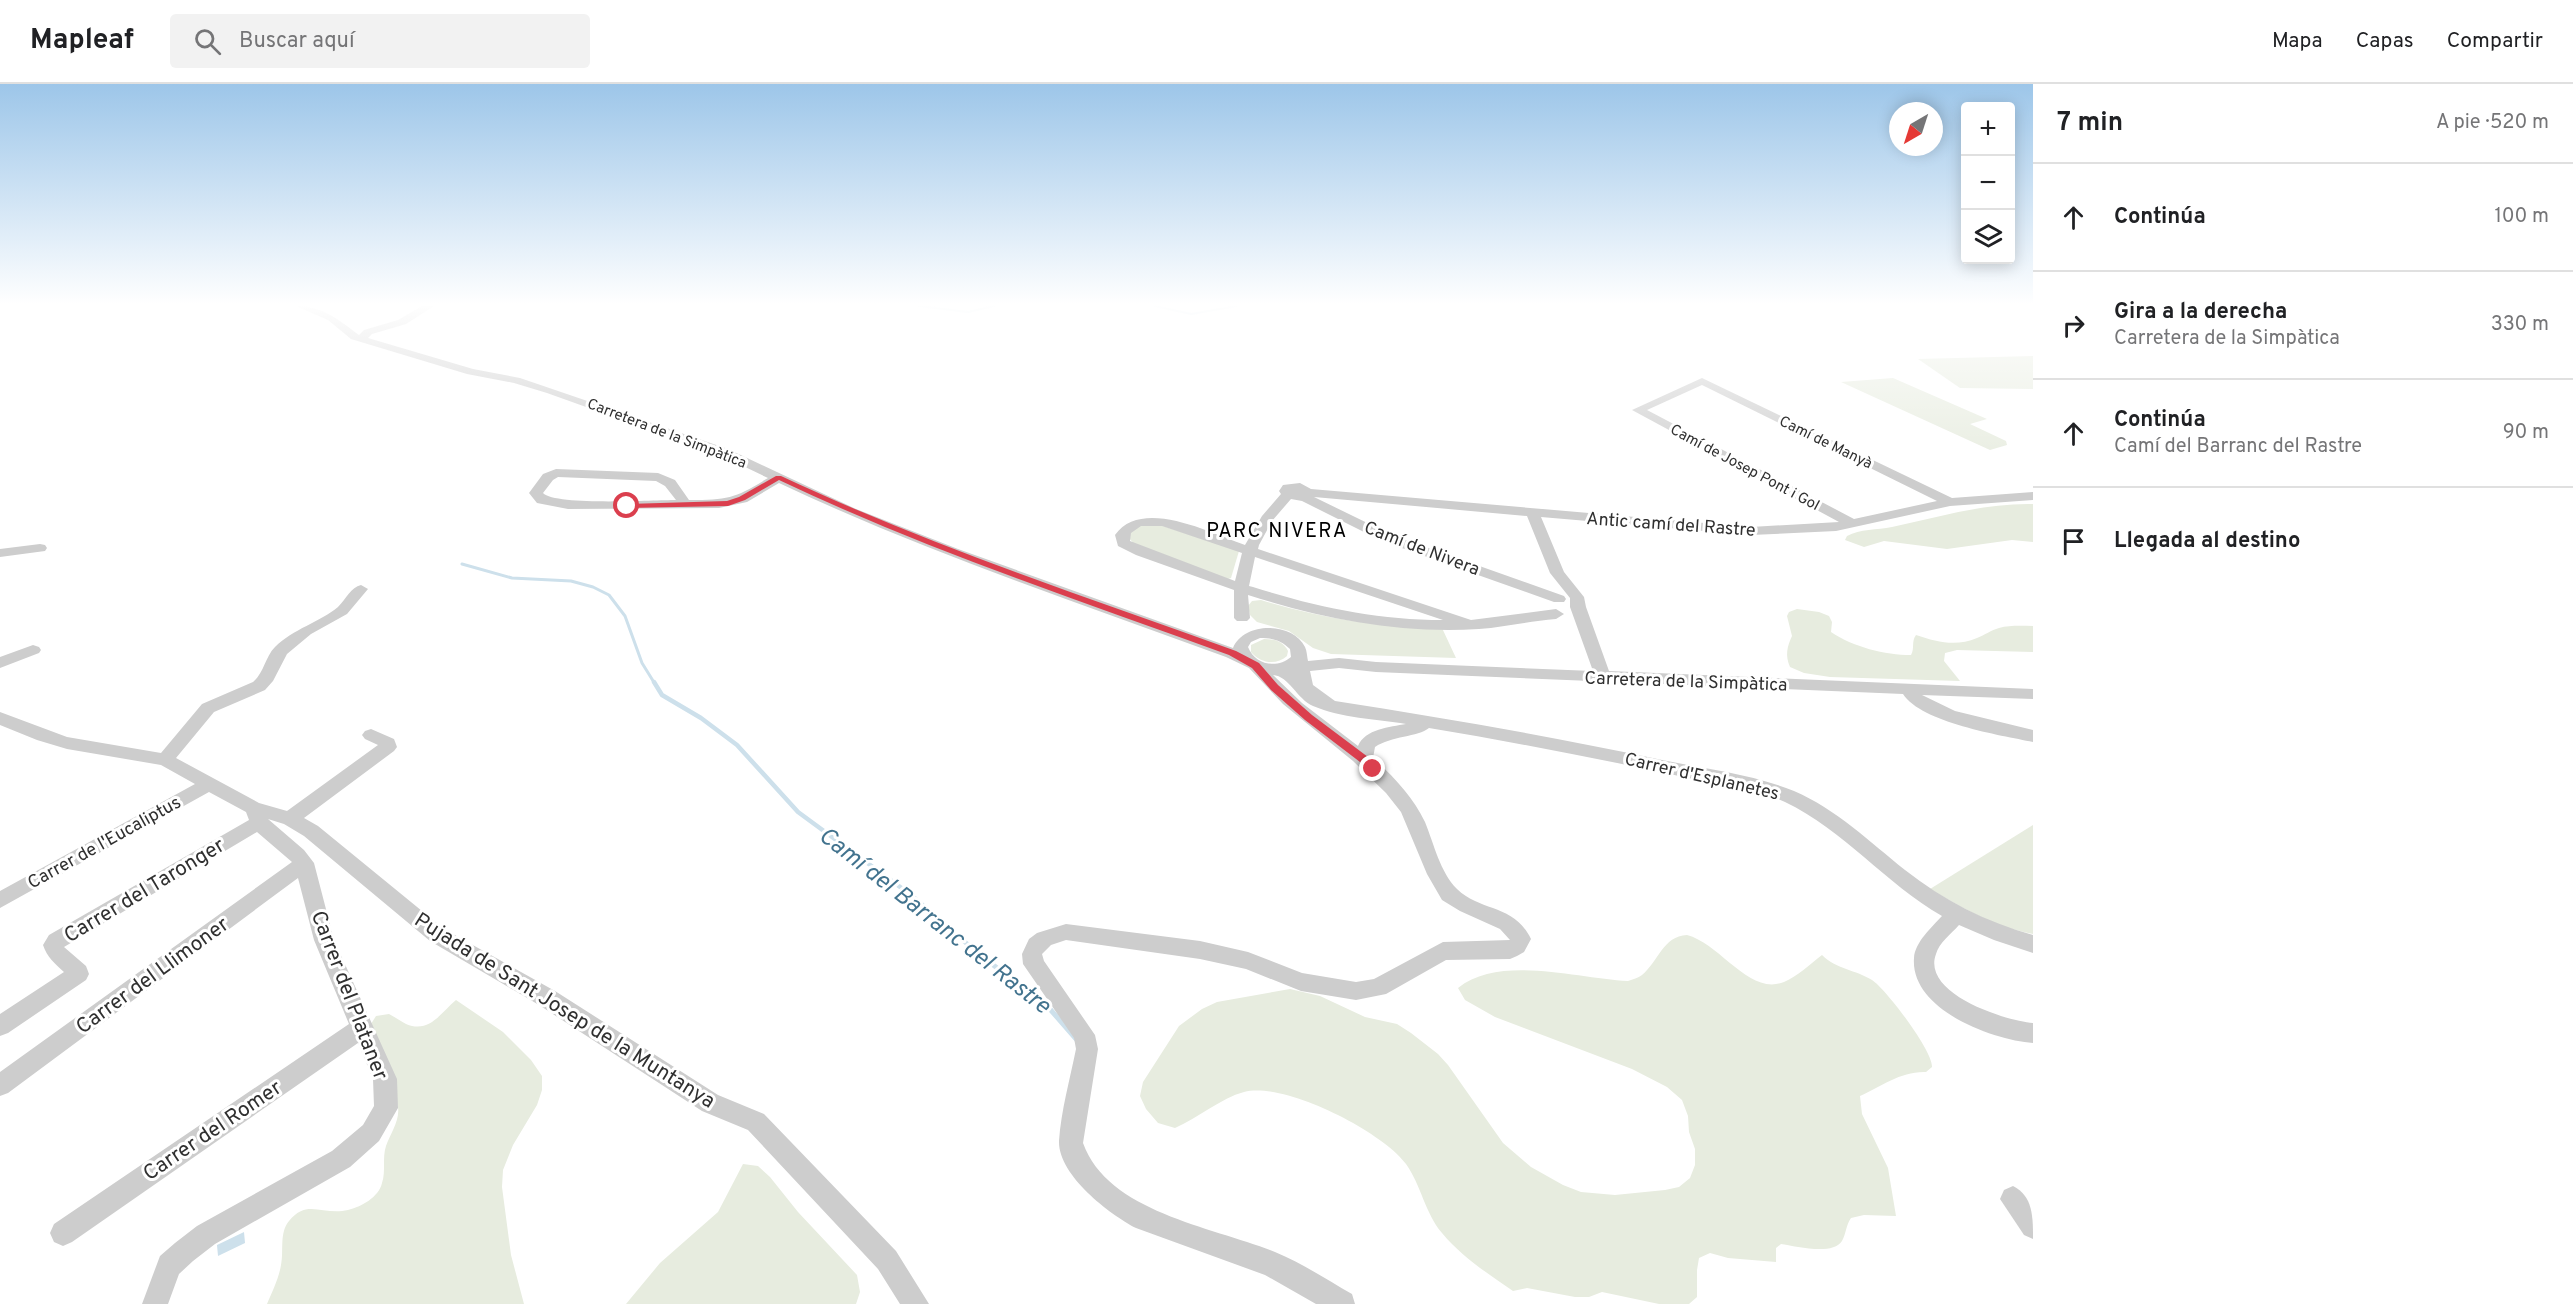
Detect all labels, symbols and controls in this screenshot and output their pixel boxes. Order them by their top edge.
search box [170,14,590,68]
text: Mapleaf [30,23,134,59]
icon: search [191,25,224,58]
text: Buscar aquí [239,28,355,55]
text: Mapa [2272,28,2323,55]
text: Capas [2356,28,2414,55]
text: Compartir [2447,28,2543,55]
north arrow [1889,102,1943,156]
map controls [1961,102,2015,264]
button: + [1961,102,2015,156]
text: 7 min [2057,107,2123,140]
text: A pie · 520 m [2436,110,2549,136]
button: − [1961,156,2015,210]
icon: ahead [2057,201,2090,234]
text: Continúa [2114,204,2206,231]
text: 100 m [2494,204,2549,230]
button: layers [1961,210,2015,264]
text: Gira a la derecha [2114,299,2287,326]
icon: right [2057,309,2090,342]
text: 330 m [2491,312,2549,338]
text: Carretera de la Simpàtica [2114,326,2340,352]
street label: Carretera de la Simpàtica [584,395,749,474]
text: Continúa [2114,407,2206,434]
street label: Camí de Manyà [1776,413,1875,474]
icon: ahead [2057,417,2090,450]
text: 90 m [2503,420,2549,446]
street label: Camí de Josep Pont i Gol [1666,421,1822,516]
text: Camí del Barranc del Rastre [2114,434,2362,460]
route start [613,492,639,518]
street label: Antic camí del Rastre [1586,508,1756,543]
street label: Camí de Nivera [1360,517,1482,582]
district label: PARC NIVERA [1206,519,1348,545]
icon: arrive [2057,525,2090,558]
text: Llegada al destino [2114,528,2300,555]
street label: Carretera de la Simpàtica [1584,667,1788,698]
street label: Carrer d'Esplanetes [1622,749,1781,806]
route end [1359,755,1385,781]
street label: Carrer de l'Eucaliptus [24,792,185,895]
water label: Camí del Barranc del Rastre [812,822,1056,1022]
street label: Carrer del Taronger [59,833,230,950]
street label: Carrer del Plataner [304,907,393,1084]
street label: Pujada de Sant Josep de la Muntanya [409,907,720,1115]
street label: Carrer del Llimoner [71,912,235,1041]
street label: Carrer del Romer [138,1075,287,1188]

